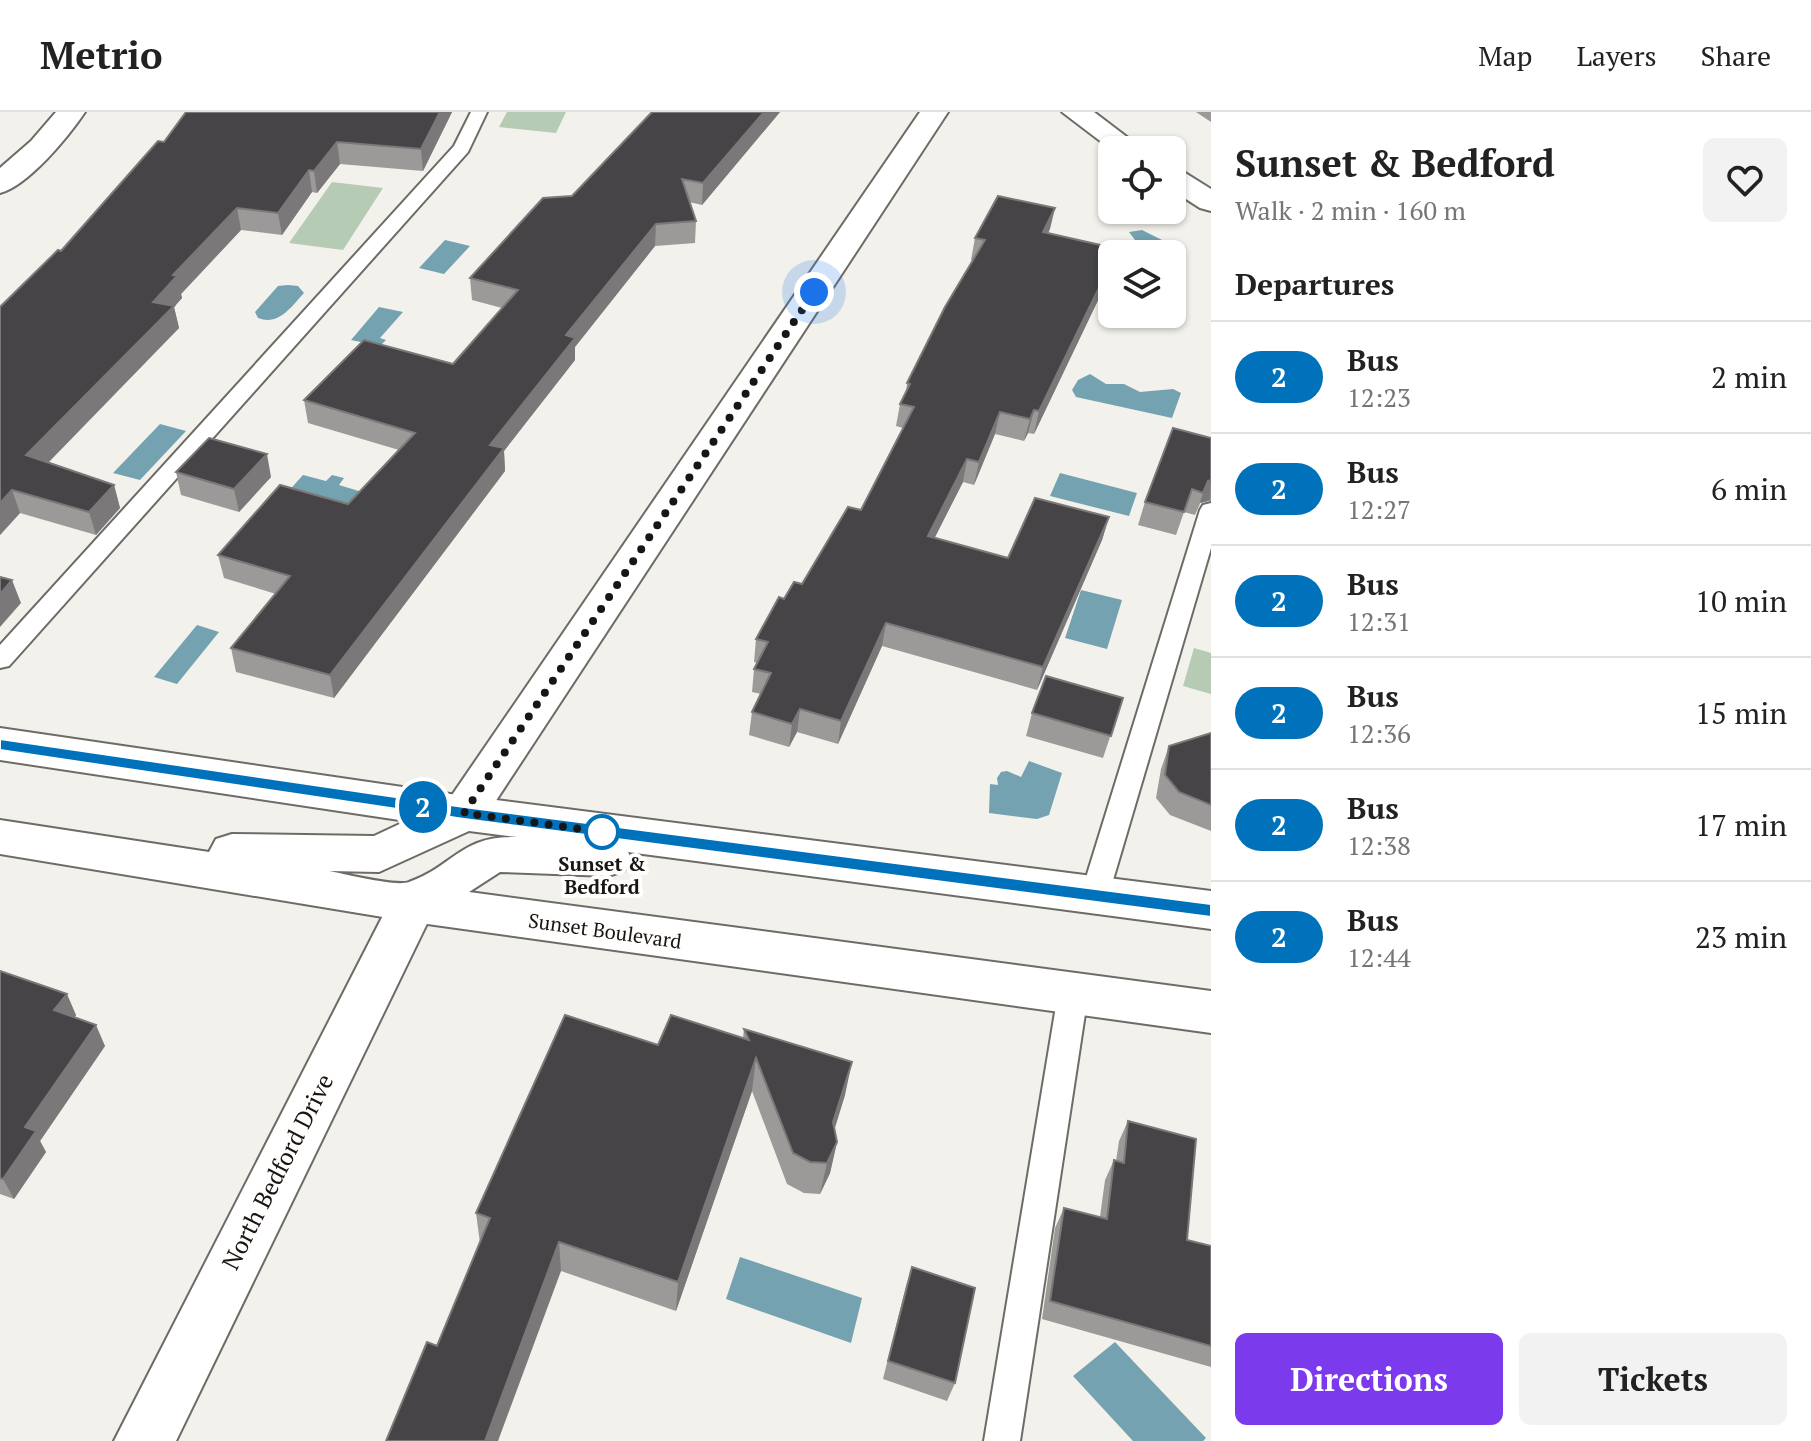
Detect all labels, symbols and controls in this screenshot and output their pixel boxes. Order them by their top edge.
text: Metrio [40,30,162,80]
text: Map [1478,37,1532,74]
text: Layers [1576,37,1657,74]
text: Share [1701,37,1771,74]
map controls [1098,136,1186,328]
button: locate [1098,136,1186,224]
text: Sunset & Bedford [1235,138,1555,188]
button: heart [1703,138,1787,222]
text: Walk · 2 min · 160 m [1235,193,1466,227]
button: layers [1098,240,1186,328]
text: Departures [1235,264,1394,304]
your location [794,272,834,312]
text: Bus [1347,340,1399,380]
text: 2 min [1711,357,1787,397]
text: 2 [1271,358,1287,395]
text: 12:23 [1347,380,1411,414]
text: Bus [1347,452,1399,492]
text: 6 min [1711,469,1787,509]
text: 2 [1271,470,1287,507]
text: 12:27 [1347,492,1411,526]
text: Bus [1347,564,1399,604]
text: 10 min [1695,581,1787,621]
text: 2 [1271,582,1287,619]
text: 12:31 [1347,604,1411,638]
text: Bus [1347,676,1399,716]
text: 15 min [1695,693,1787,733]
text: 2 [1271,694,1287,731]
text: 12:36 [1347,716,1411,750]
line badge: 2 [397,781,449,833]
text: 2 [415,788,431,825]
text: Bus [1347,788,1399,828]
text: 17 min [1695,805,1787,845]
text: 2 [1271,806,1287,843]
marker: Sunset & Bedford [585,815,619,849]
text: 12:38 [1347,828,1411,862]
place label: Sunset & Bedford [558,850,646,900]
text: Bus [1347,900,1399,940]
street label: Sunset Boulevard [527,906,684,955]
text: 23 min [1695,917,1787,957]
text: 2 [1271,918,1287,955]
text: 12:44 [1347,940,1411,974]
street label: North Bedford Drive [214,1068,340,1275]
button: Directions [1235,1333,1503,1425]
button: Tickets [1519,1333,1787,1425]

